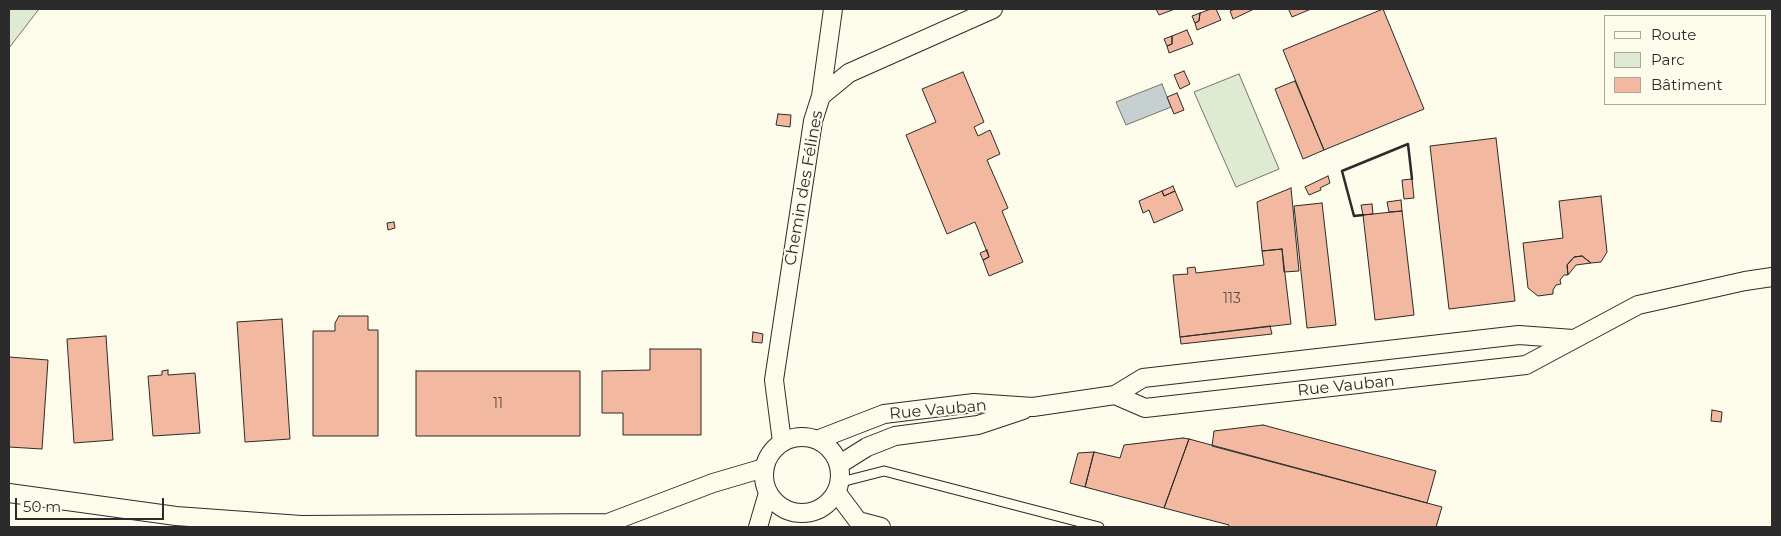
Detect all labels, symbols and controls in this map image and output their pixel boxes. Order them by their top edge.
legend [1604,15,1766,105]
text: Route [1651,25,1696,44]
text: Parc [1651,50,1685,69]
text: Bâtiment [1651,75,1723,94]
street label: Chemin des Félines [781,109,827,267]
house number: 113 [1223,291,1241,307]
street label: Rue Vauban [1296,371,1396,401]
house number: 11 [493,396,503,412]
street label: Rue Vauban [888,396,988,424]
scale bar [18,488,166,520]
text: 50 m [23,497,61,516]

